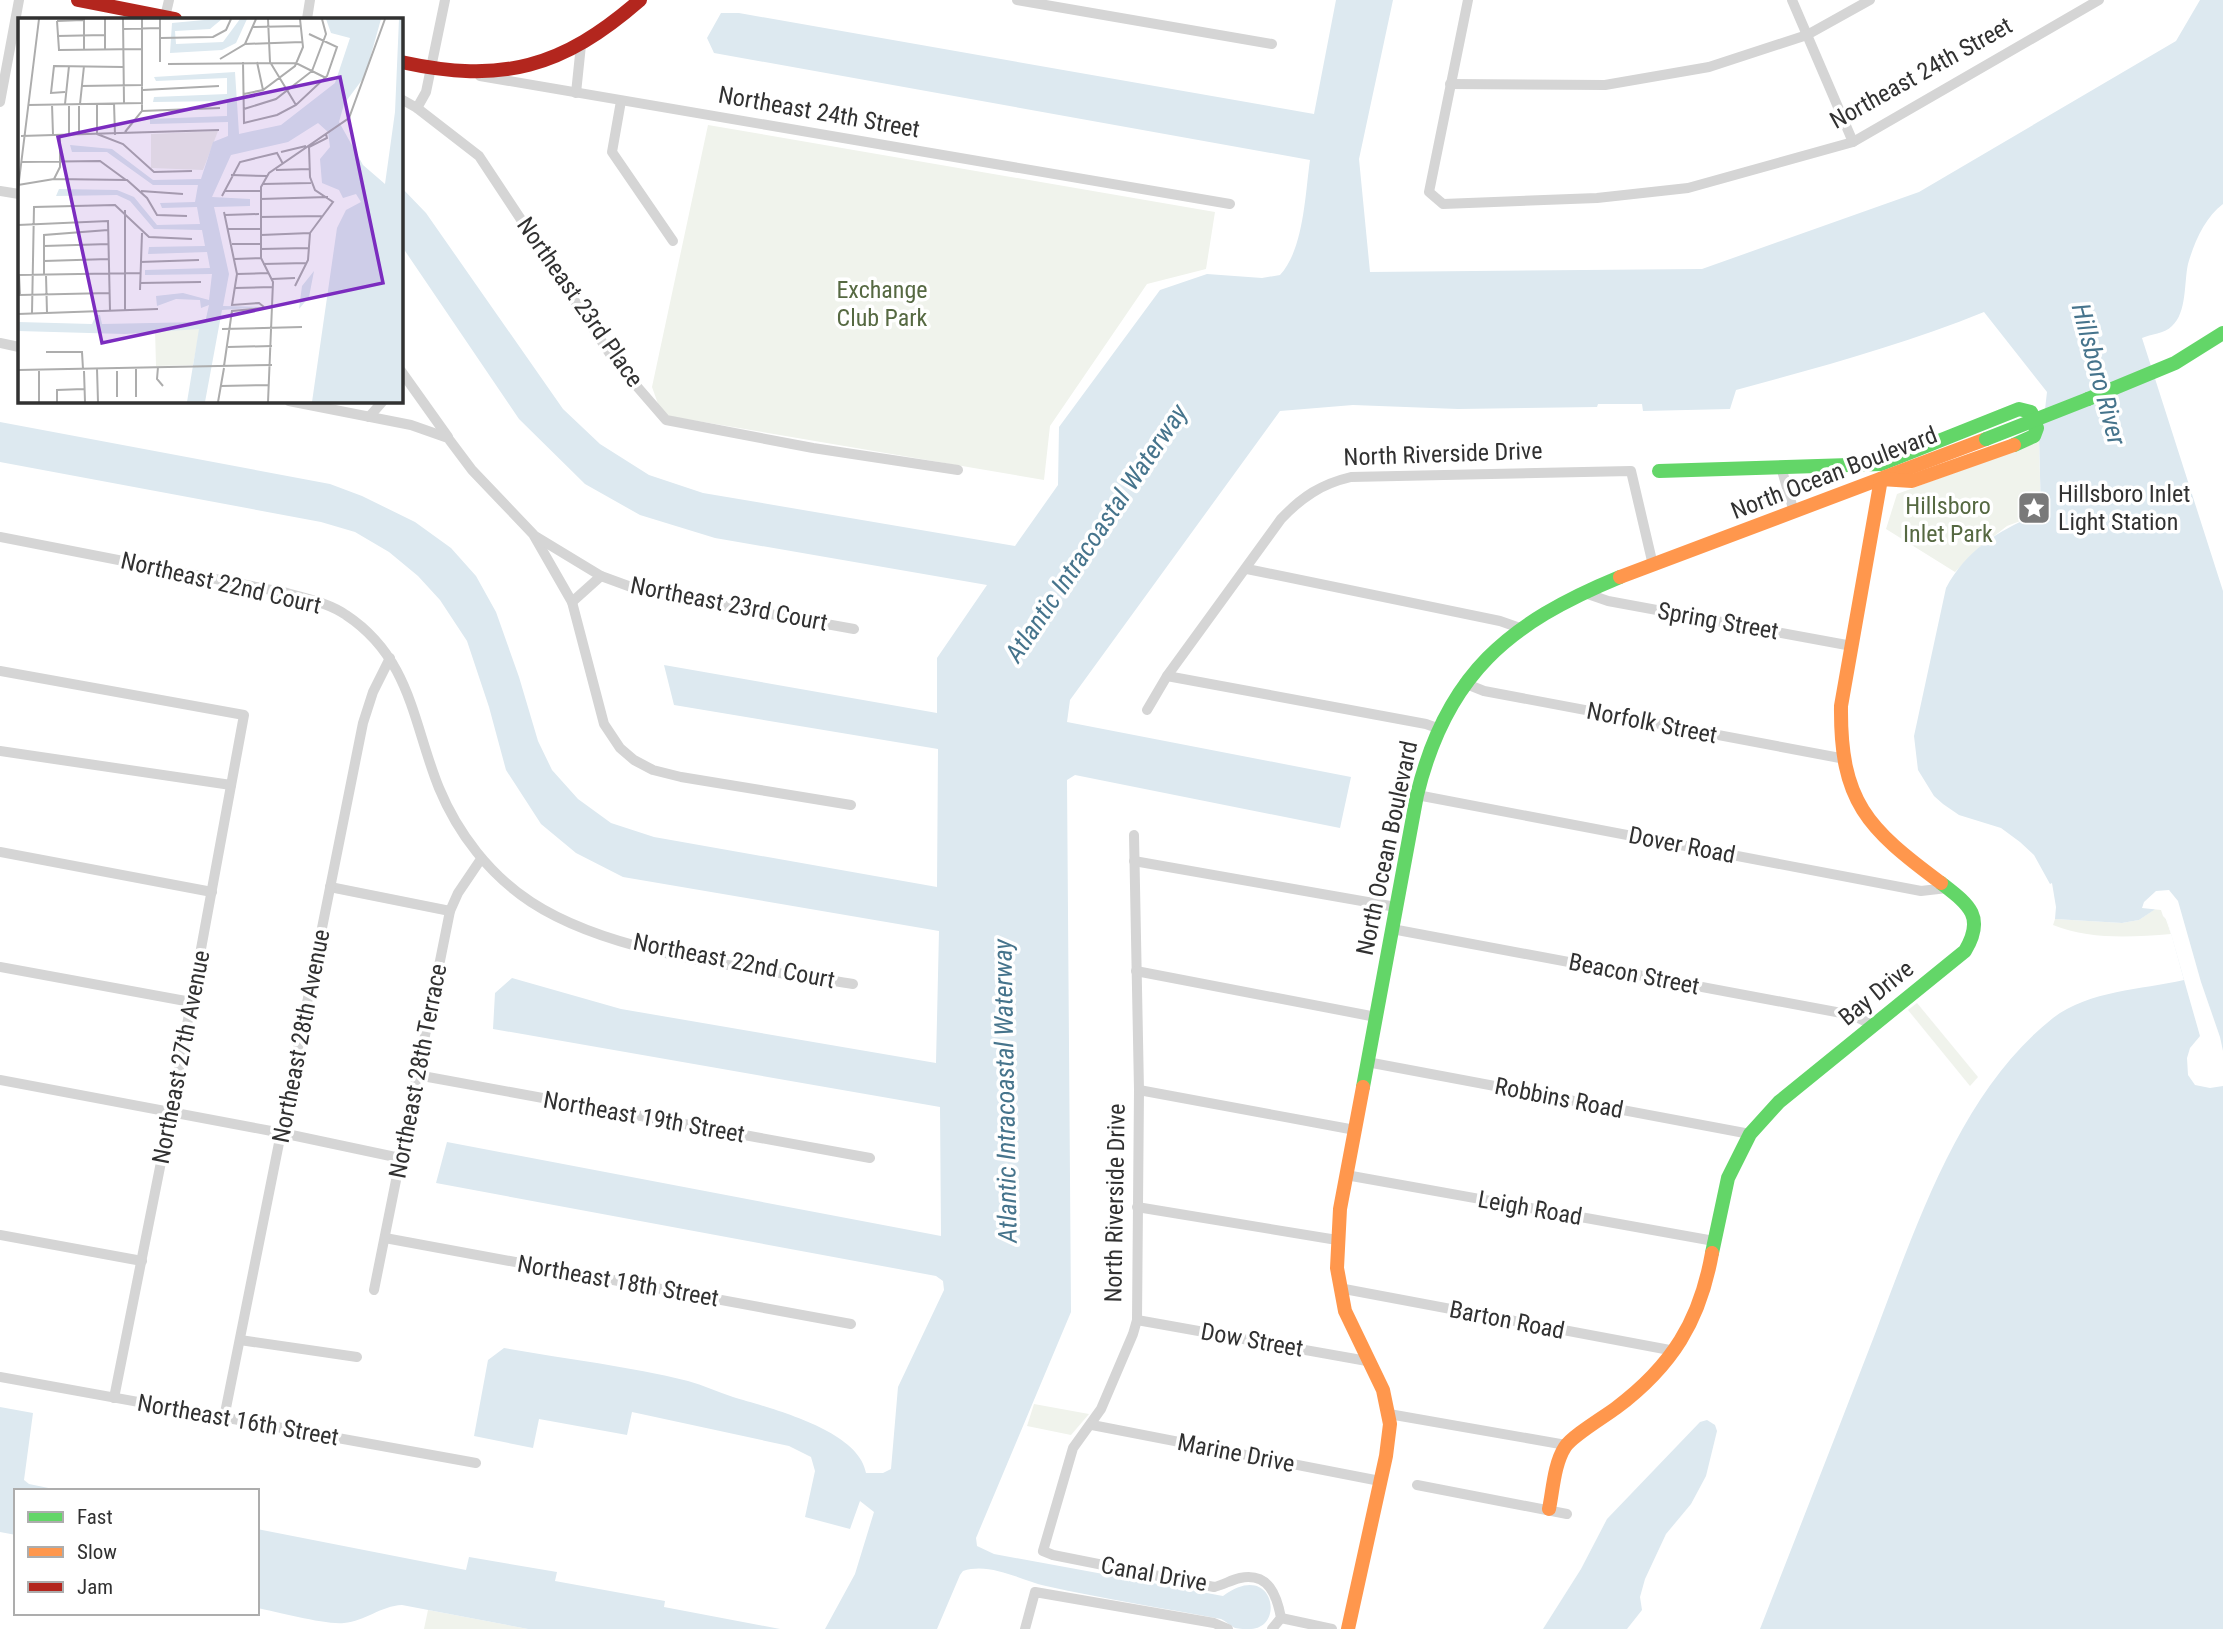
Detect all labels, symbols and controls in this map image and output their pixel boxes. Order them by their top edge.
street label: Northeast 24th Street [1825,11,2017,135]
inset map [18,18,402,402]
street label: Northeast 24th Street [716,81,922,143]
street label: Northeast 23rd Place [511,212,649,392]
park label: Exchange Club Park [836,276,928,332]
water label: Hillsboro River [2066,300,2133,449]
water label: Atlantic Intracoastal Waterway [998,397,1194,668]
street label: North Ocean Boulevard [1727,421,1941,525]
street label: North Riverside Drive [1343,437,1543,471]
place label: Hillsboro Inlet Light Station [2058,480,2190,536]
place icon: Hillsboro Inlet Light Station [2015,489,2053,527]
park label: Hillsboro Inlet Park [1903,492,1993,548]
street label: Northeast 22nd Court [118,546,324,620]
street label: Northeast 23rd Court [628,571,830,637]
street label: Spring Street [1655,597,1781,645]
street label: Norfolk Street [1584,697,1720,749]
street label: North Ocean Boulevard [1351,738,1423,958]
street label: Dover Road [1626,821,1738,869]
street label: Northeast 28th Avenue [267,927,335,1145]
street label: Northeast 22nd Court [631,928,837,994]
water label: Atlantic Intracoastal Waterway [987,937,1023,1244]
street label: Northeast 27th Avenue [147,948,215,1166]
street label: Beacon Street [1566,948,1702,1000]
street label: Bay Drive [1833,954,1919,1032]
street label: Northeast 28th Terrace [383,961,453,1181]
street label: Robbins Road [1492,1072,1626,1124]
street label: Northeast 19th Street [541,1086,747,1148]
street label: North Riverside Drive [1099,1103,1131,1303]
street label: Leigh Road [1476,1185,1584,1231]
street label: Northeast 18th Street [515,1250,721,1312]
street label: Barton Road [1447,1295,1567,1345]
street label: Dow Street [1199,1317,1305,1363]
street label: Northeast 16th Street [135,1389,341,1451]
street label: Marine Drive [1175,1428,1297,1478]
legend [14,1489,259,1615]
text: Fast [77,1505,113,1529]
text: Slow [77,1540,117,1564]
street label: Canal Drive [1099,1551,1209,1597]
text: Jam [77,1575,113,1599]

